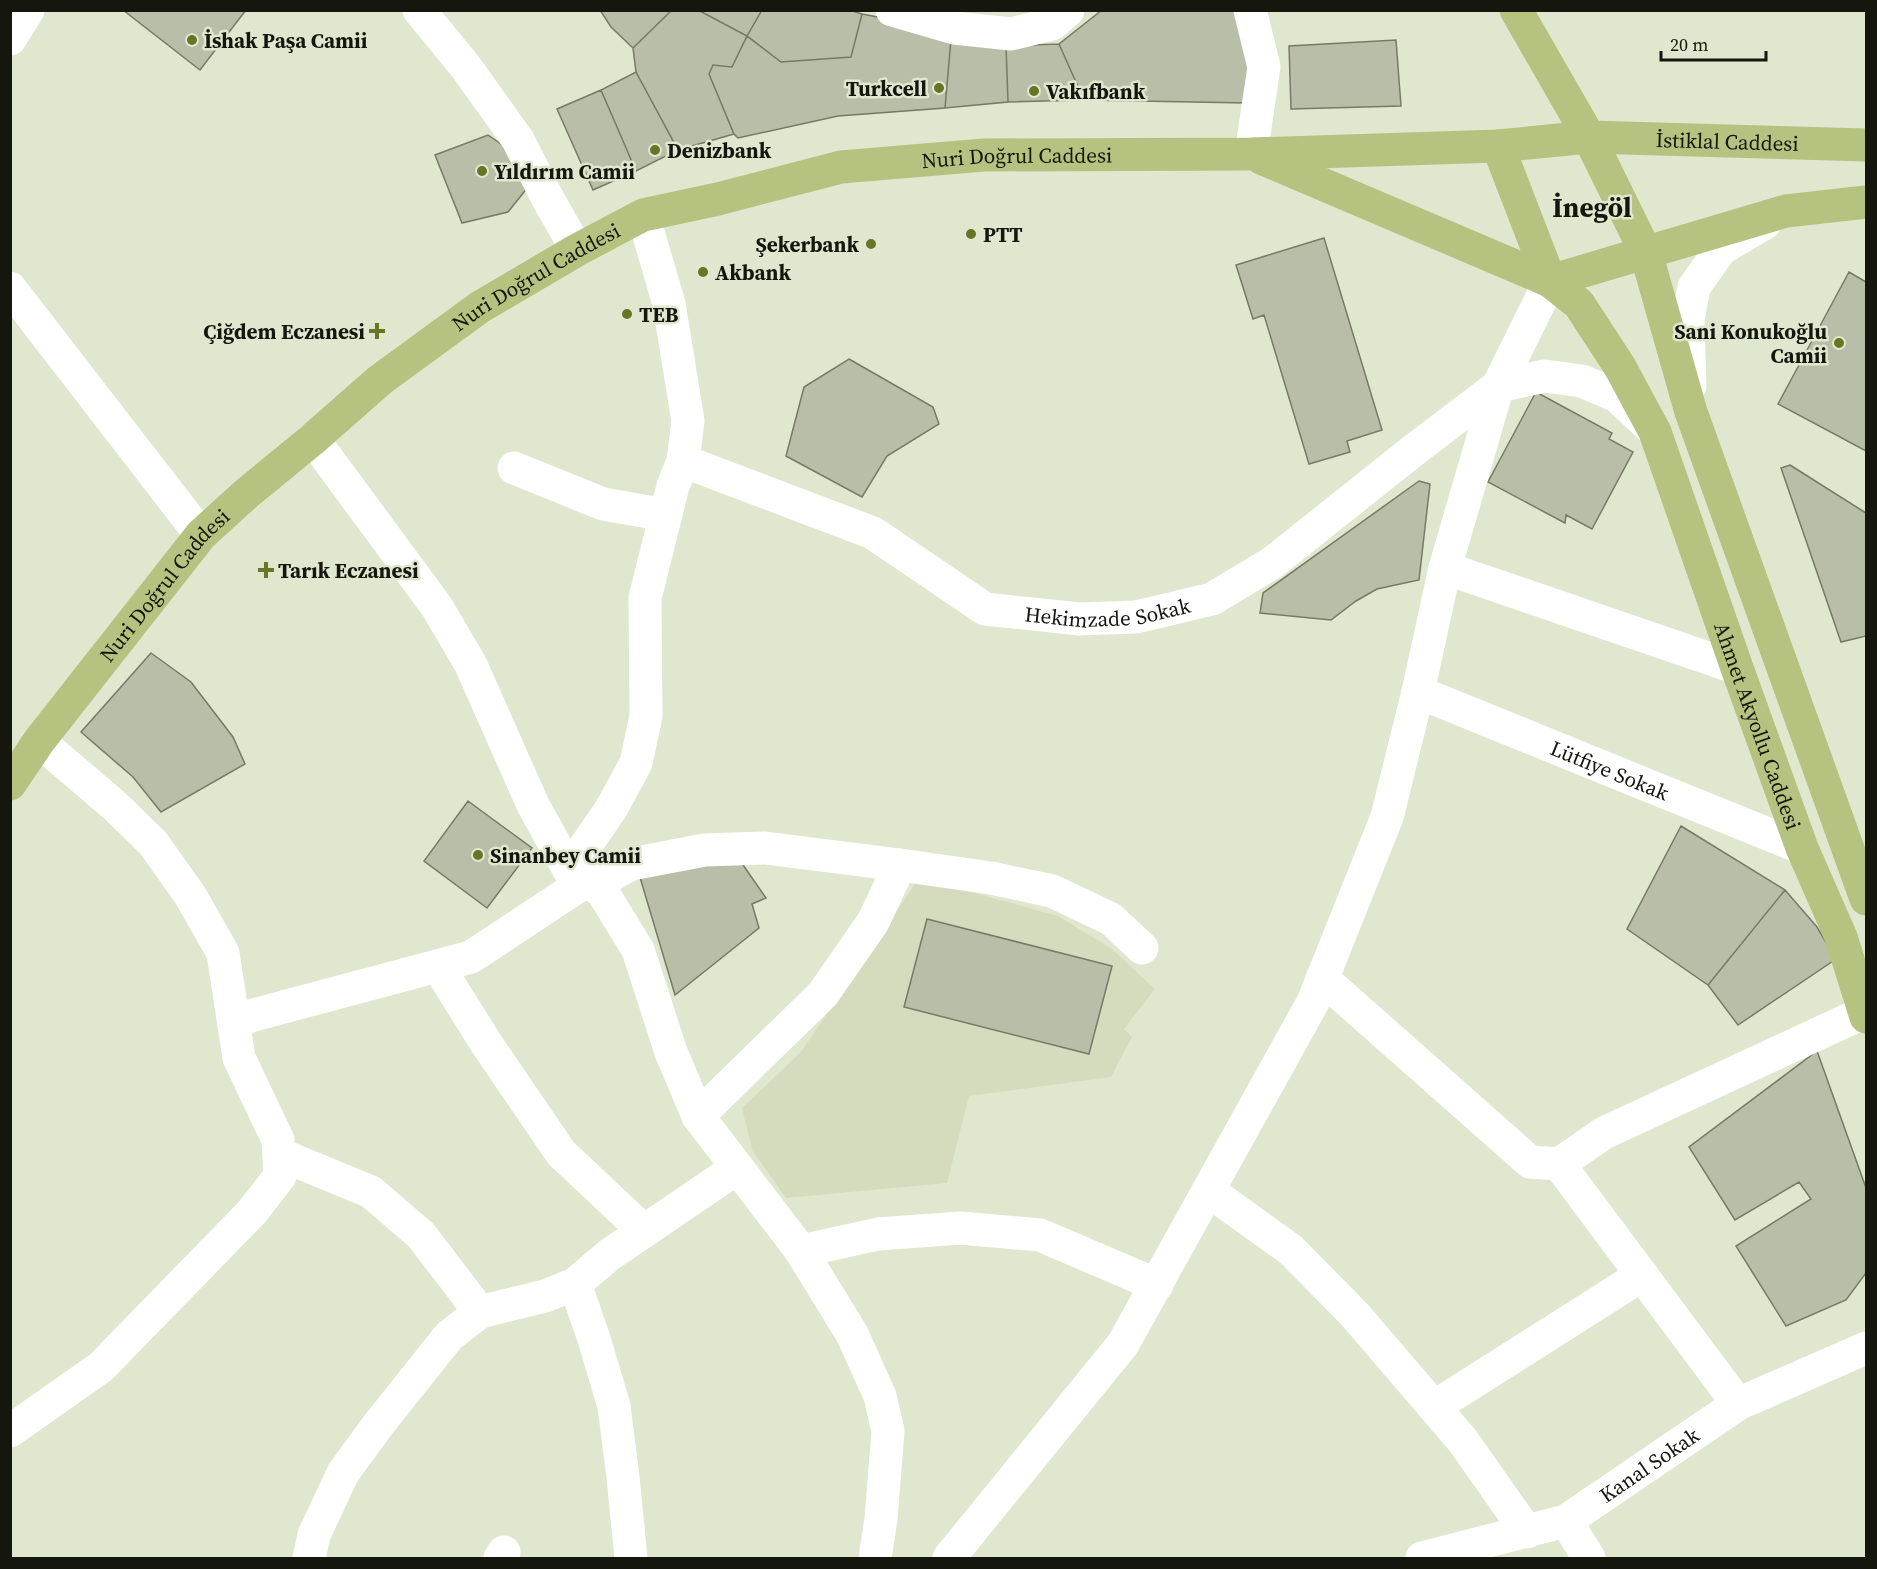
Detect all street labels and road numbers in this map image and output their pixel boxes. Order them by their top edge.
street label: İstiklal Caddesi [1655,124,1799,158]
street label: Nuri Doğrul Caddesi [920,140,1112,175]
street label: Nuri Doğrul Caddesi [446,215,625,338]
street label: Nuri Doğrul Caddesi [92,502,236,668]
street label: Hekimzade Sokak [1023,590,1194,634]
street label: Ahmet Akyollu Caddesi [1708,618,1809,834]
street label: Lütfiye Sokak [1546,733,1674,807]
street label: Kanal Sokak [1593,1420,1705,1509]

